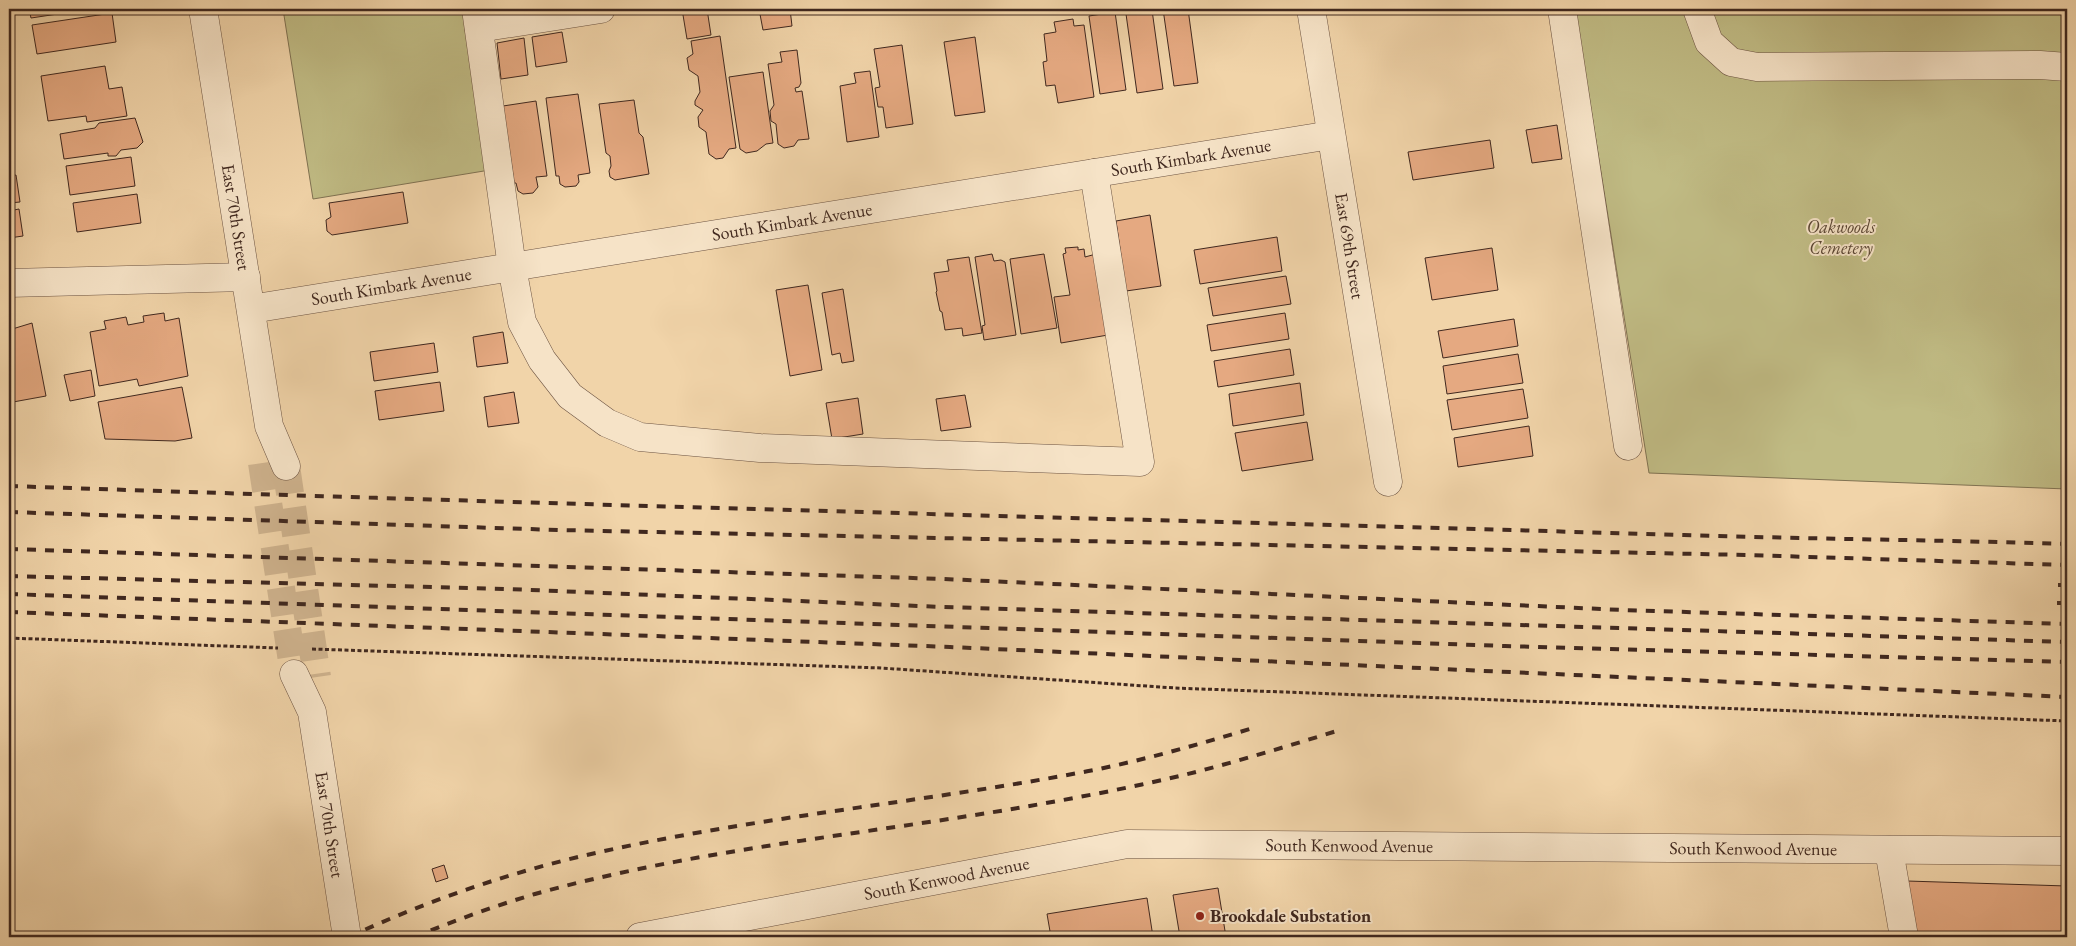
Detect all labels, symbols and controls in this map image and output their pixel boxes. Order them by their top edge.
street label: South Kimbark Avenue [1109,133,1273,181]
street label: East 70th Street [217,162,256,273]
street label: East 69th Street [1330,191,1370,301]
street label: South Kimbark Avenue [710,197,874,246]
park label: Oakwoods Cemetery [1807,215,1876,260]
street label: South Kimbark Avenue [309,262,473,310]
street label: East 70th Street [310,770,350,880]
street label: South Kenwood Avenue [1265,833,1433,857]
street label: South Kenwood Avenue [1669,836,1837,860]
street label: South Kenwood Avenue [862,851,1031,905]
place label: Brookdale Substation [1210,904,1371,927]
marker: Brookdale Substation [1194,910,1206,922]

